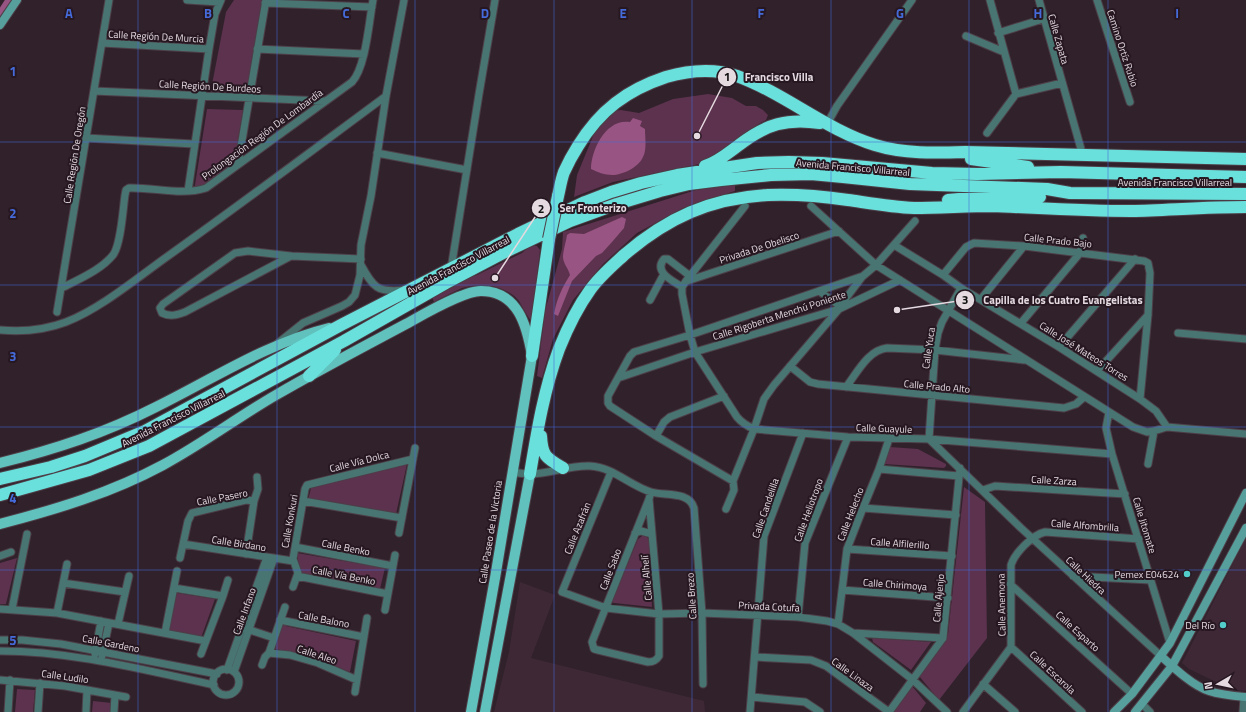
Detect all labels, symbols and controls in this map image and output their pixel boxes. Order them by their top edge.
text: A [65,3,73,23]
text: B [204,3,212,23]
text: C [342,3,350,23]
text: D [481,3,489,23]
text: E [619,3,627,23]
text: F [758,3,765,23]
text: G [896,3,904,23]
text: H [1034,3,1042,23]
text: I [1175,3,1179,23]
street label: Camino Ortíz Rubio [1103,8,1142,89]
street label: Calle Zapata [1044,12,1073,66]
street label: Calle Región De Murcia [108,26,204,46]
text: 1 [9,61,17,81]
callout: Francisco Villa [717,65,821,88]
text: 1 [724,67,730,86]
text: Francisco Villa [745,69,814,85]
street label: Calle Región De Burdeos [158,76,262,97]
street label: Prolongación Región De Lombardía [199,85,326,184]
street label: Calle Región De Oregón [59,105,90,205]
street label: Avenida Francisco Villarreal [795,155,911,180]
street label: Avenida Francisco Villarreal [1118,175,1232,190]
callout: Ser Fronterizo [531,197,634,220]
text: 2 [538,199,544,218]
text: Ser Fronterizo [559,200,627,216]
text: 2 [9,203,17,223]
street label: Privada De Obelisco [717,227,801,267]
street label: Calle Prado Bajo [1023,229,1093,252]
street label: Avenida Francisco Villarreal [404,232,512,299]
street label: Calle Rigoberta Menchú Poniente [711,287,848,344]
callout: Capilla de los Cuatro Evangelistas [955,289,1151,312]
text: 3 [962,290,968,309]
text: Capilla de los Cuatro Evangelistas [983,292,1143,308]
street label: Calle José Mateos Torres [1036,318,1132,385]
street label: Calle Yuca [918,326,939,370]
text: 3 [9,346,17,366]
street label: Calle Prado Alto [903,376,971,397]
street label: Avenida Francisco Villarreal [119,386,228,451]
street label: Calle Guayule [856,420,912,437]
street label: Calle Vía Dolca [328,447,391,476]
street label: Calle Zarza [1031,472,1077,489]
street label: Calle Candelilla [748,476,783,540]
street label: Calle Heliotropo [790,476,827,544]
street label: Calle Paseo de la Victoria [475,479,506,585]
street label: Calle Pasero [195,485,249,510]
street label: Calle Helecho [833,485,868,543]
text: 4 [9,488,17,508]
street label: Calle Konkuri [277,493,302,549]
street label: Calle Jitomate [1129,495,1160,555]
street label: Calle Azafrán [560,500,595,556]
street label: Calle Alfombrilla [1051,516,1119,535]
street label: Calle Birdano [211,532,267,555]
street label: Calle Alfilerillo [870,534,930,553]
street label: Calle Benko [321,535,371,560]
street label: Calle Sabo [596,546,625,592]
street label: Calle Hiedra [1062,553,1109,598]
street label: Calle Alhelí [637,554,656,601]
street label: Calle Vía Benko [311,562,377,589]
place label: Pemex E04624 [1114,567,1179,582]
marker: Pemex E04624 [1182,569,1192,579]
street label: Calle Brezo [682,572,701,620]
street label: Calle Ajenjo [929,573,948,623]
street label: Calle Anemona [993,573,1010,636]
street label: Calle Chirimoya [862,575,928,594]
street label: Calle Infano [229,586,260,637]
street label: Privada Cotufa [738,597,800,616]
street label: Calle Balono [297,607,351,632]
street label: Calle Esparto [1052,607,1103,655]
place label: Del Río [1185,618,1215,633]
marker: Del Río [1218,620,1228,630]
text: 5 [9,630,17,650]
street label: Calle Gardeno [81,631,141,656]
street label: Calle Aleo [295,641,339,668]
street label: Calle Escarola [1026,647,1079,698]
street label: Calle Linaza [828,654,877,695]
north arrow [1198,664,1238,704]
street label: Calle Ludilo [40,666,89,687]
text: N [1200,681,1217,691]

